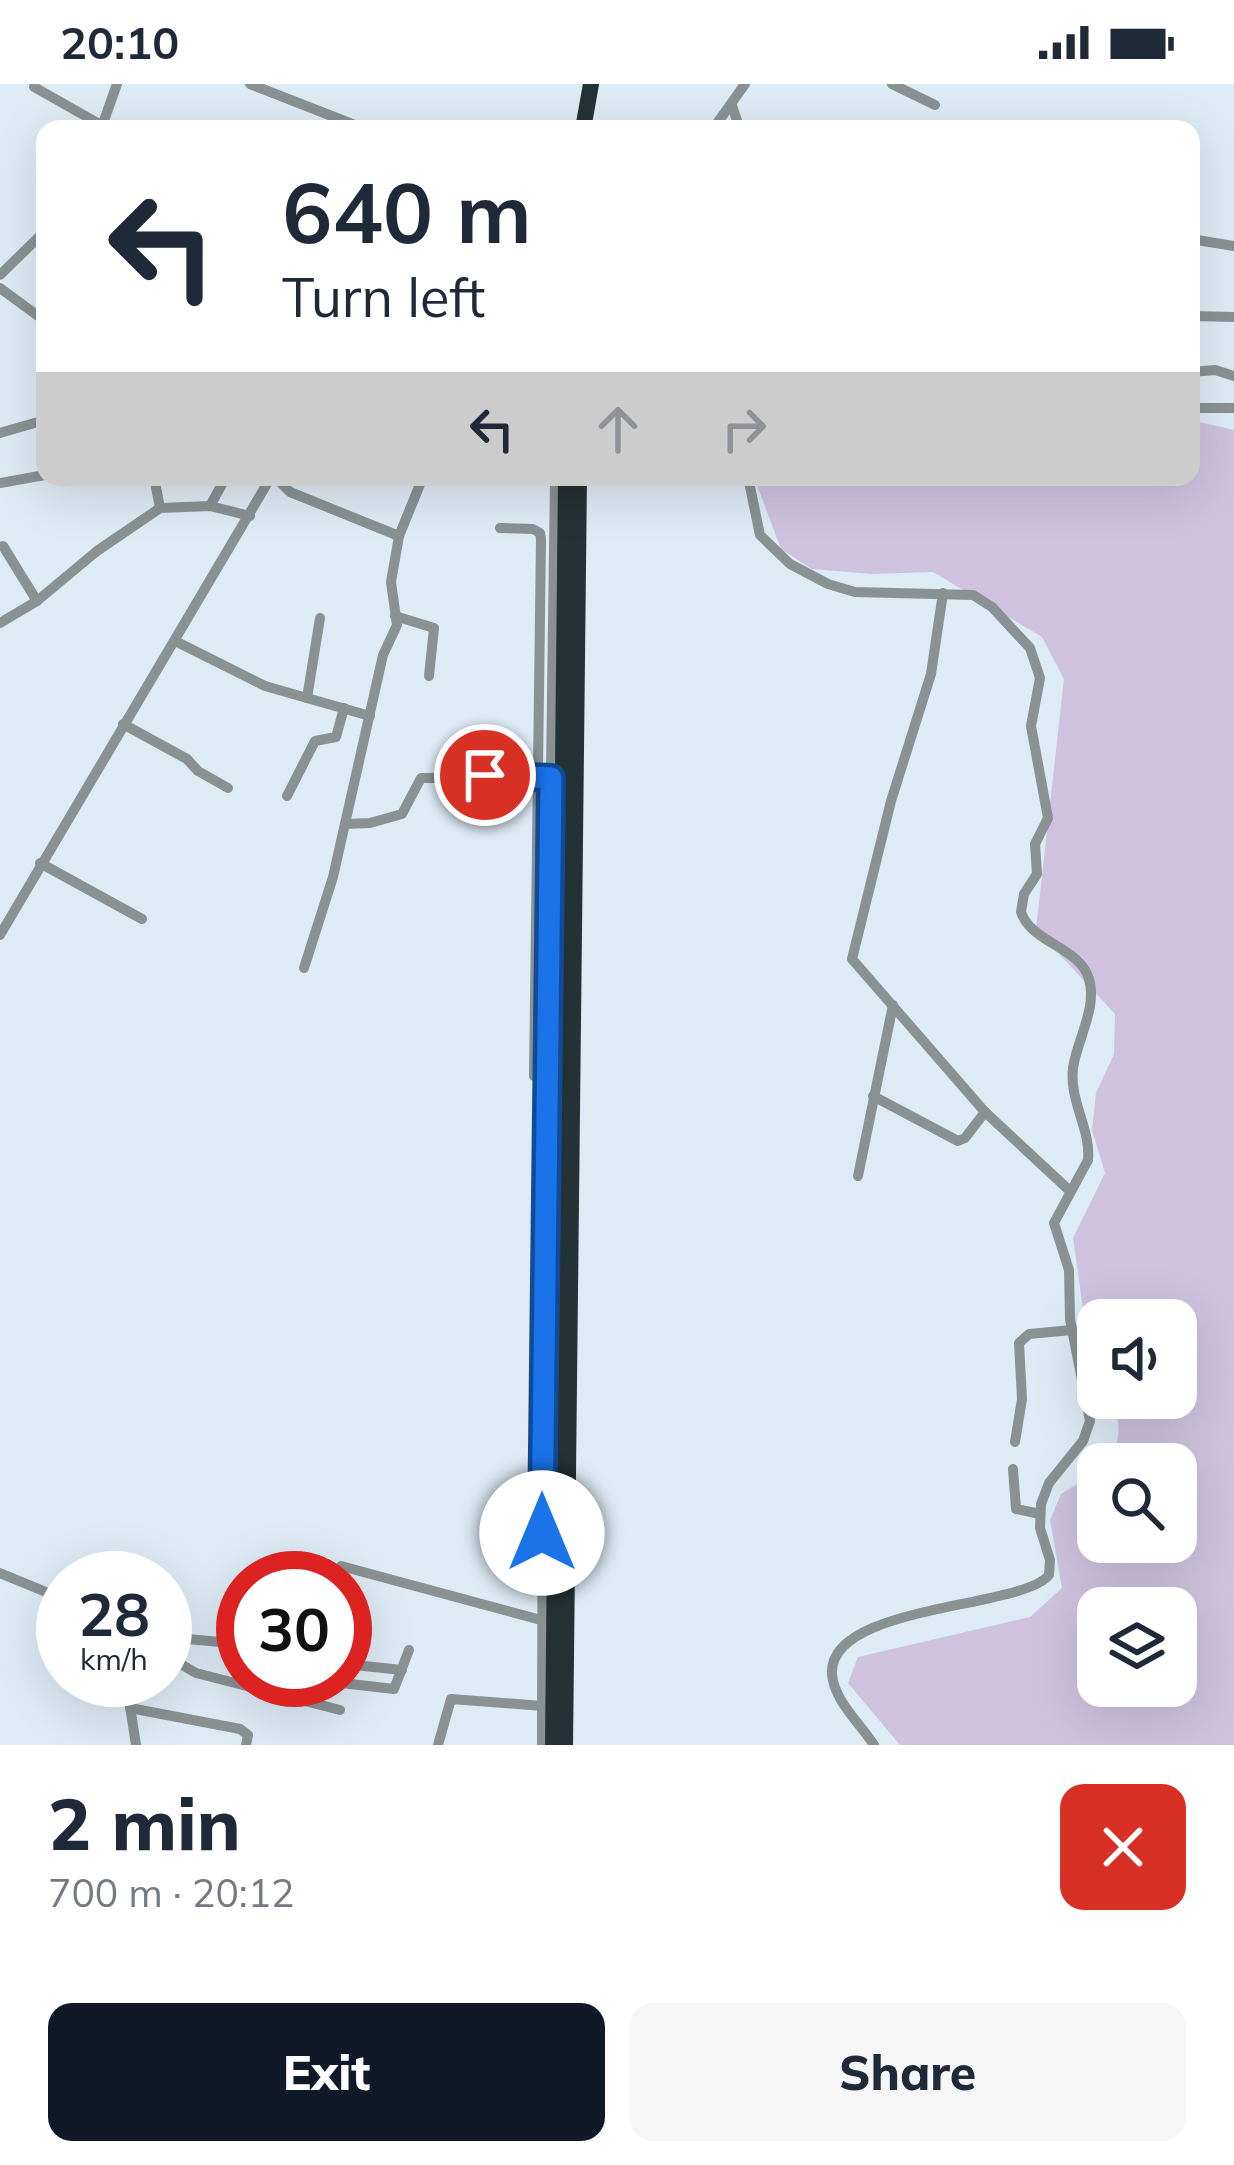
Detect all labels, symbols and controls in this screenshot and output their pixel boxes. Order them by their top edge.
text: 20:10 [60,14,179,70]
text: 640 m [282,159,532,264]
icon: left [84,168,240,324]
text: Turn left [282,263,485,331]
icon: left [459,396,525,462]
icon: ahead [585,396,651,462]
icon: right [711,396,777,462]
pin [434,724,536,826]
icon: arrive [452,742,518,808]
map controls [1077,1299,1197,1707]
button: sound [1077,1299,1197,1419]
button: search [1077,1443,1197,1563]
position arrow [479,1470,605,1596]
speed limit sign: 30 [216,1551,372,1707]
text: 28 [78,1576,150,1651]
button: layers [1077,1587,1197,1707]
text: km/h [80,1640,148,1678]
text: 2 min [48,1778,241,1868]
button: close [1060,1784,1186,1910]
text: 700 m · 20:12 [48,1868,294,1917]
button: Exit [48,2003,605,2141]
button: Share [629,2003,1186,2141]

